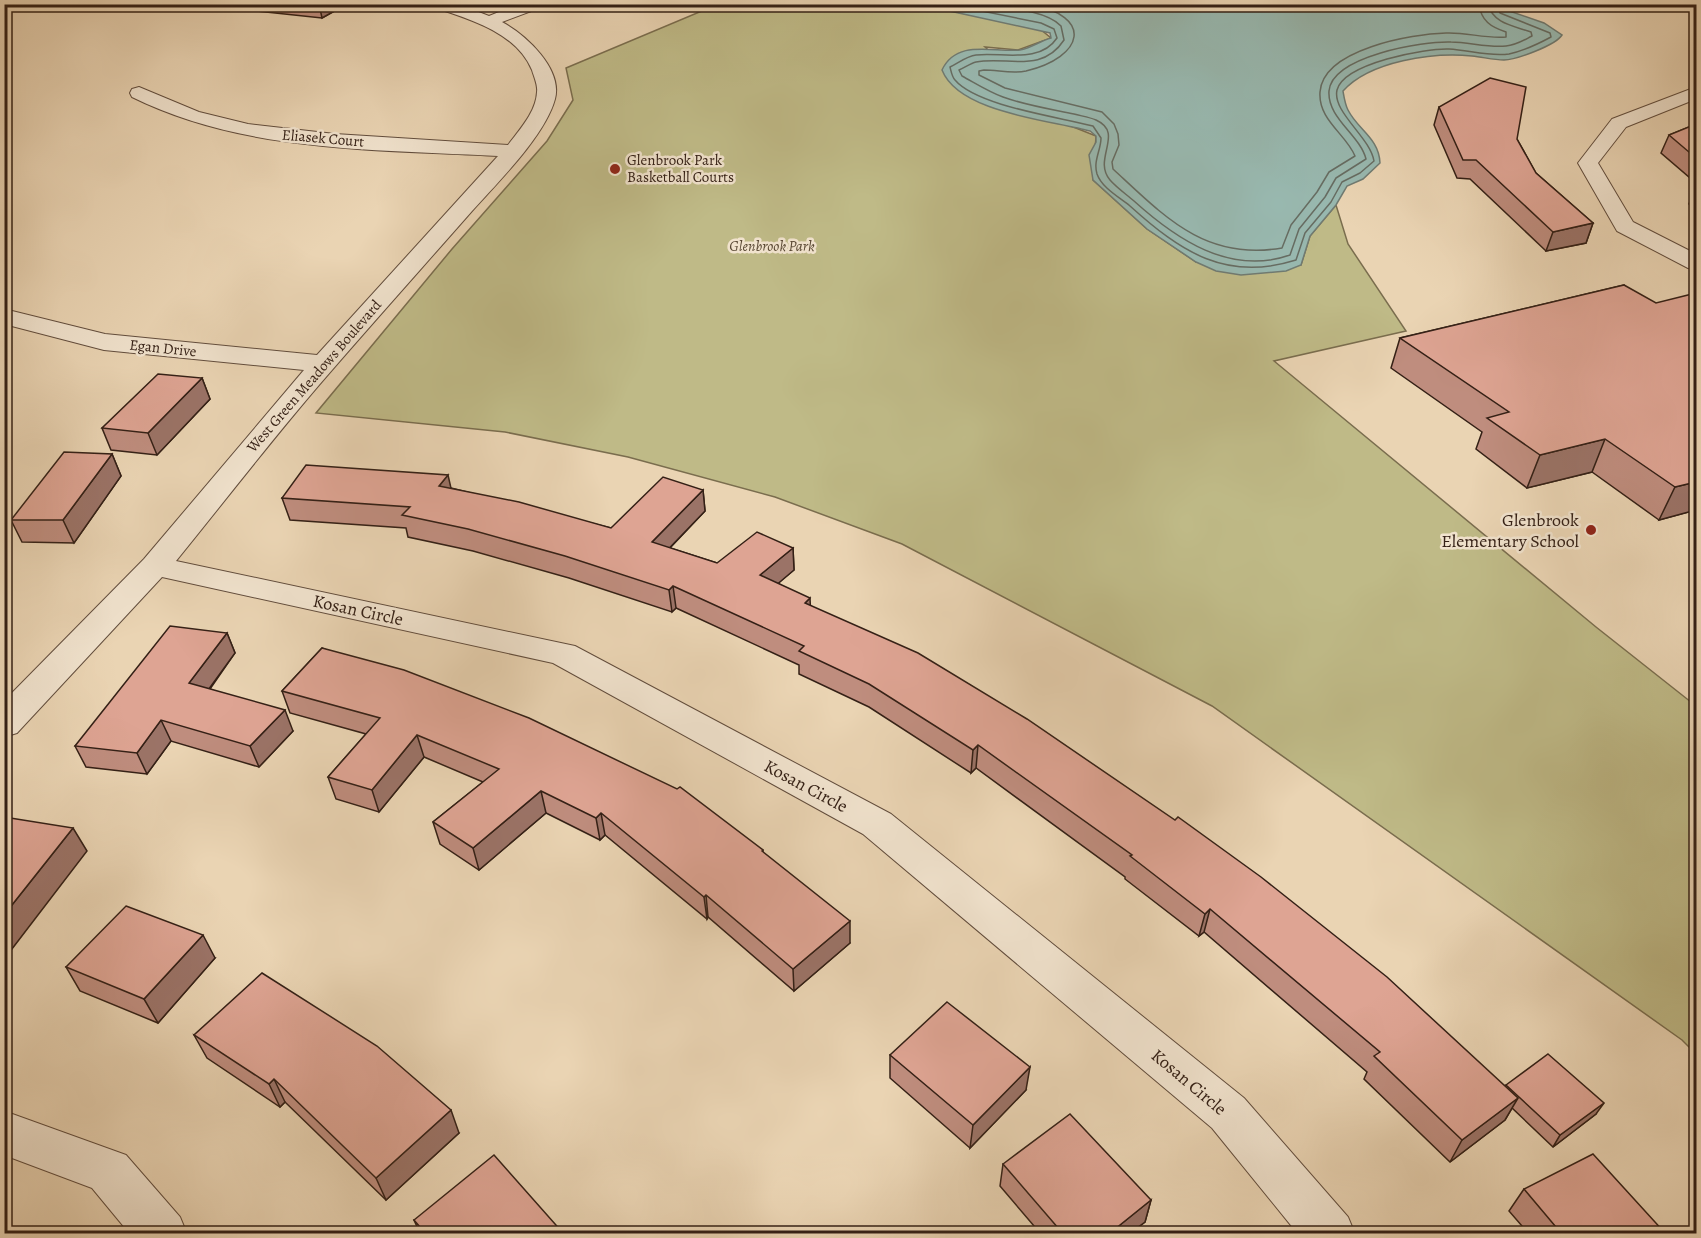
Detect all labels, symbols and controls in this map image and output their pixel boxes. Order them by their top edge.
street label: Eliasek Court [281,124,365,152]
place label: Glenbrook Park Basketball Courts [627,150,734,187]
marker: Glenbrook Park Basketball Courts [608,162,622,176]
park label: Glenbrook Park [729,236,815,256]
street label: West Green Meadows Boulevard [241,295,387,457]
street label: Egan Drive [128,335,198,361]
place label: Glenbrook Elementary School [1441,508,1580,553]
marker: Glenbrook Elementary School [1584,523,1598,537]
street label: Kosan Circle [311,589,405,631]
street label: Kosan Circle [760,754,852,818]
street label: Kosan Circle [1146,1043,1232,1121]

